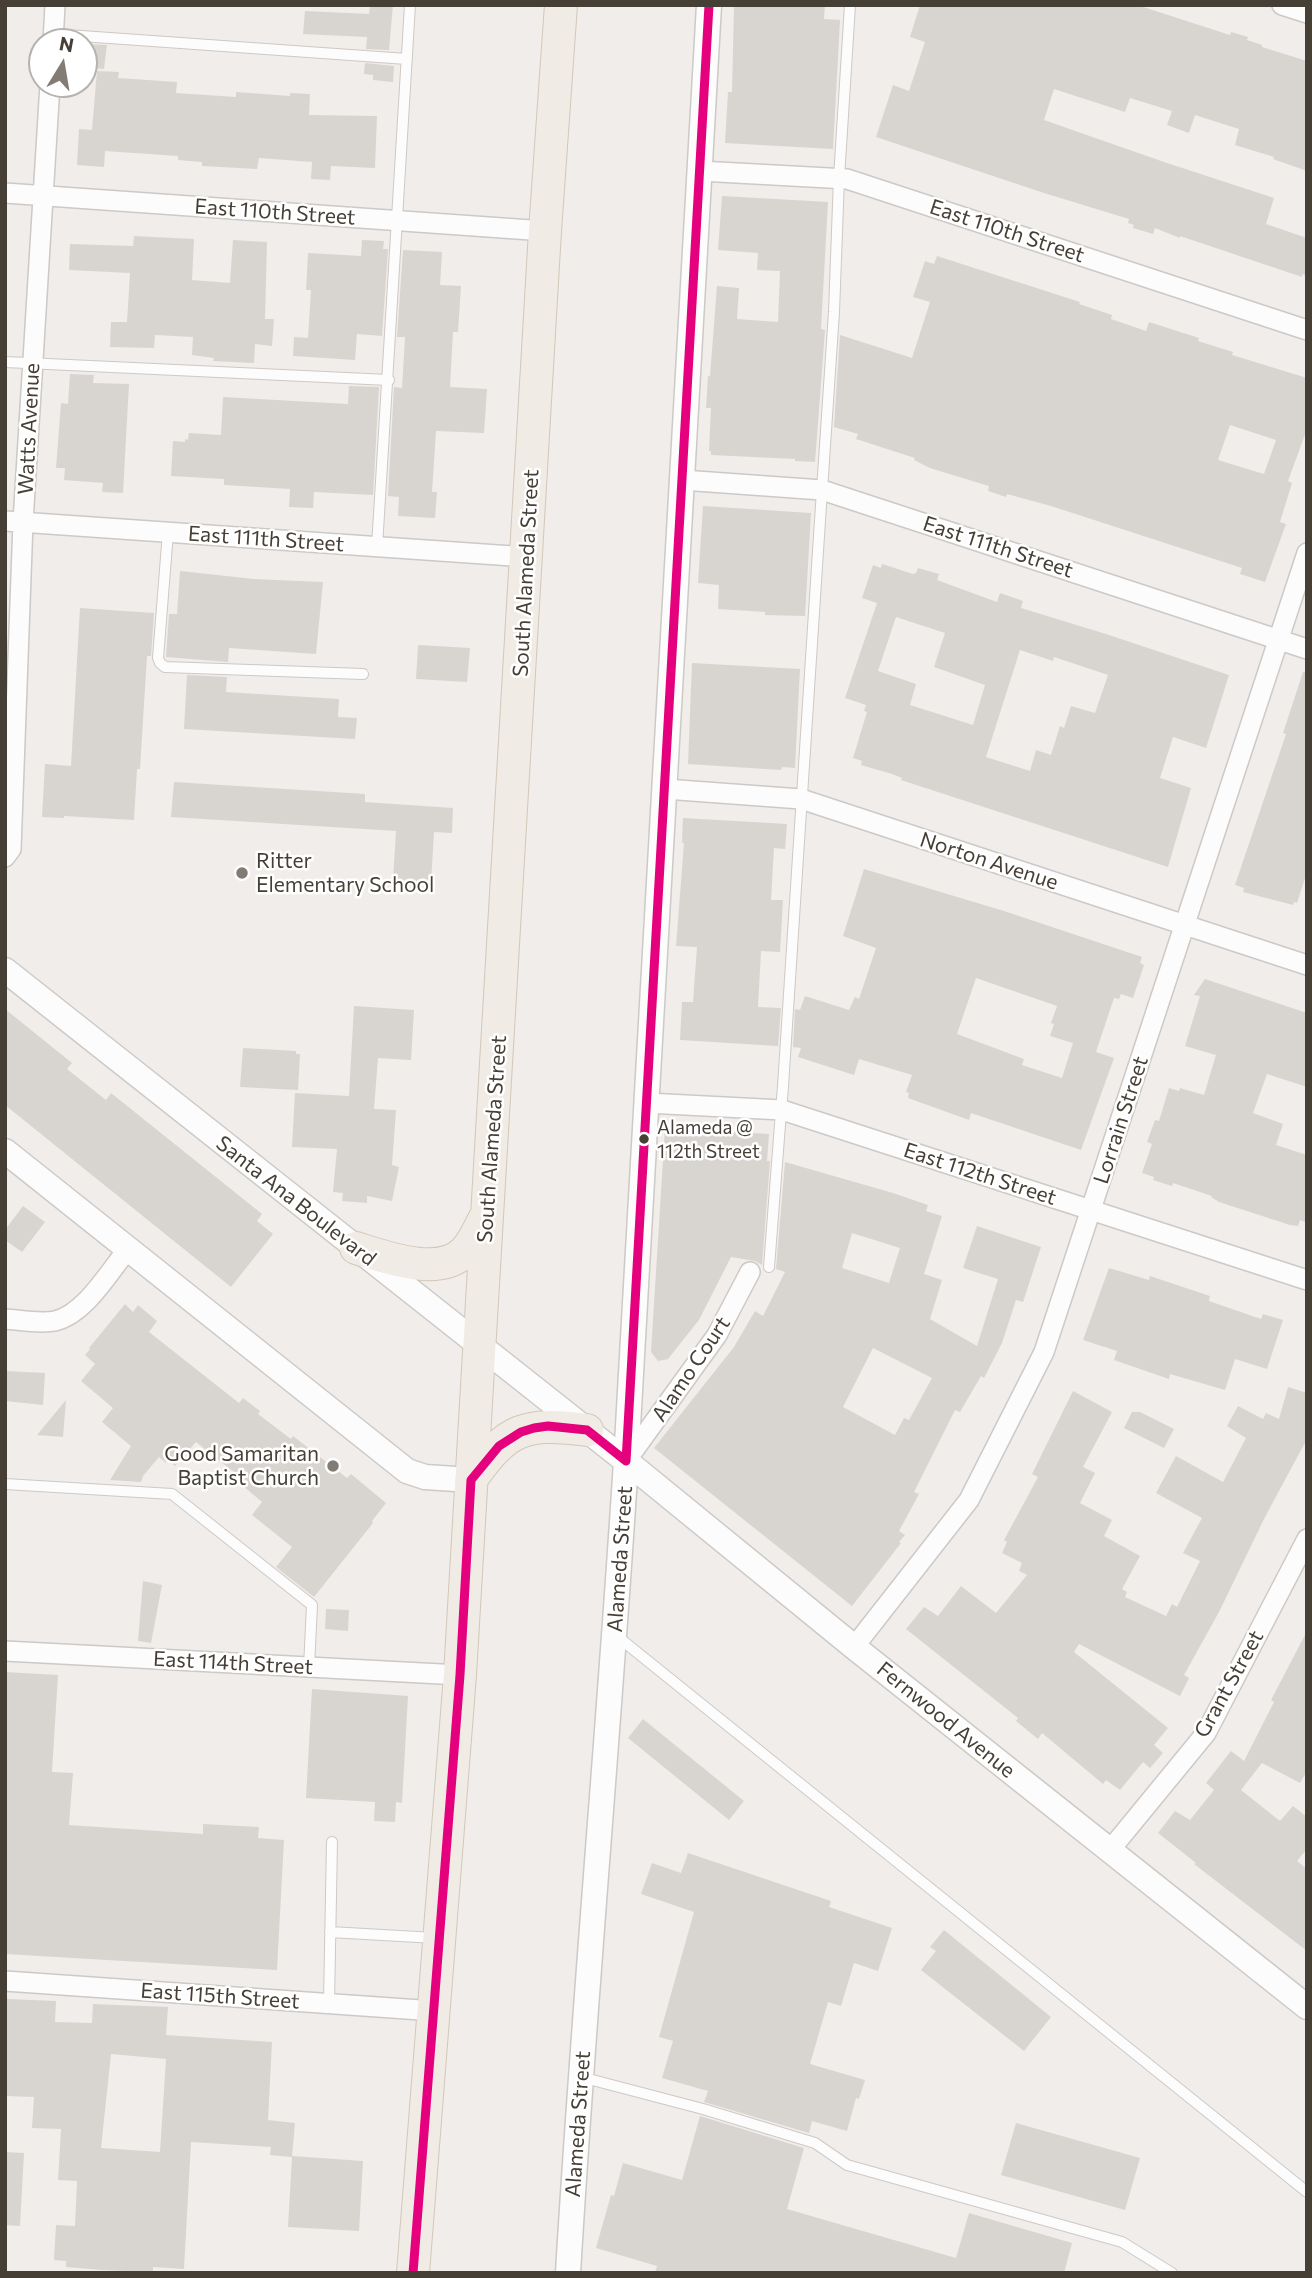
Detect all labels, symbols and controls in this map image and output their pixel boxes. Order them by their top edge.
north arrow [28,28,98,98]
text: N [58,31,76,57]
street label: East 110th Street [194,194,356,230]
street label: East 110th Street [926,194,1088,268]
street label: Watts Avenue [13,362,45,496]
street label: South Alameda Street [508,469,544,677]
street label: East 111th Street [920,511,1076,583]
street label: East 111th Street [187,521,345,557]
street label: Norton Avenue [917,827,1061,895]
place label: Ritter Elementary School [256,848,434,898]
marker: Ritter Elementary School [234,865,250,881]
street label: South Alameda Street [472,1034,512,1244]
street label: Lorrain Street [1088,1053,1154,1187]
place label: Alameda @ 112th Street [657,1117,760,1161]
street label: Santa Ana Boulevard [211,1131,381,1271]
marker: Alameda @ 112th Street [637,1132,651,1146]
street label: East 112th Street [900,1137,1060,1211]
street label: Alamo Court [647,1312,735,1426]
place label: Good Samaritan Baptist Church [164,1441,319,1491]
marker: Good Samaritan Baptist Church [325,1458,341,1474]
street label: Alameda Street [602,1485,638,1633]
street label: Grant Street [1189,1626,1269,1742]
street label: East 114th Street [152,1646,314,1680]
street label: Fernwood Avenue [872,1657,1020,1783]
street label: East 115th Street [140,1978,300,2014]
street label: Alameda Street [560,2050,596,2198]

